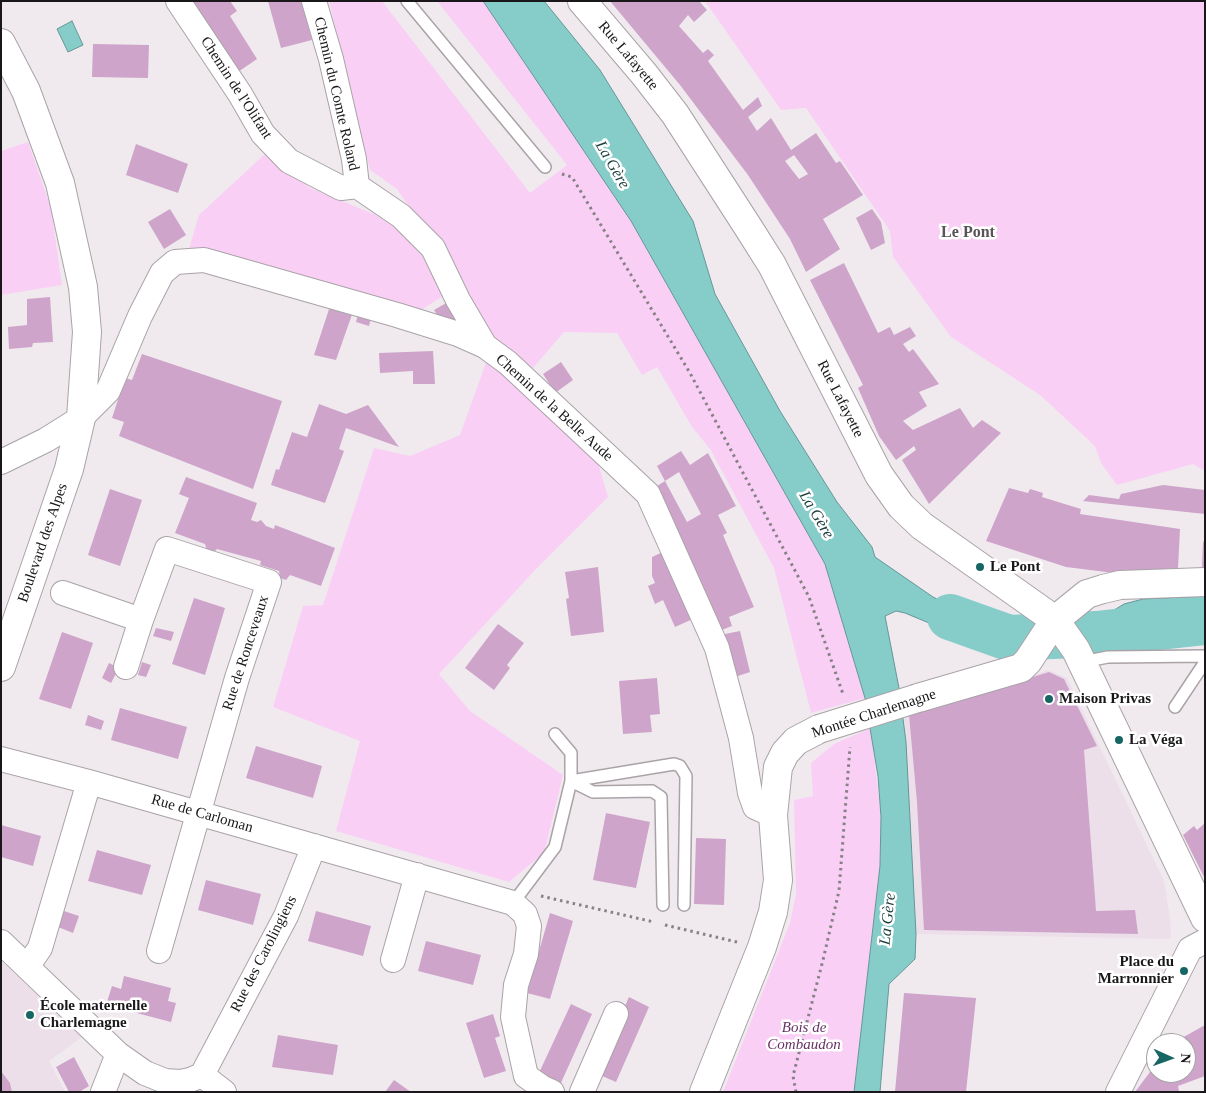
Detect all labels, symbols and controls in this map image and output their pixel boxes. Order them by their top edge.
street label: Chemin du Comte Roland [310,15,362,173]
street label: Rue Lafayette [594,18,662,94]
street label: Chemin de l'Olifant [196,33,276,143]
water label: La Gère [591,138,633,192]
district label: Le Pont [941,223,995,243]
street label: Chemin de la Belle Aude [492,351,616,465]
street label: Rue Lafayette [813,357,867,441]
street label: Boulevard des Alpes [14,481,72,605]
water label: La Gère [794,488,838,542]
place label: Le Pont [990,558,1040,576]
marker: Le Pont [974,561,986,573]
street label: Rue de Ronceveaux [219,593,273,713]
street label: Montée Charlemagne [810,685,938,743]
place label: Maison Privas [1059,690,1151,708]
marker: Maison Privas [1043,693,1055,705]
place label: La Véga [1129,731,1183,749]
marker: La Véga [1113,734,1125,746]
street label: Rue de Carloman [149,791,255,837]
water label: La Gère [876,892,900,946]
street label: Rue des Carolingiens [227,893,301,1015]
place label: Place du Marronnier [1098,953,1174,988]
marker: Place du Marronnier [1178,965,1190,977]
place label: École maternelle Charlemagne [40,997,147,1032]
marker: École maternelle Charlemagne [24,1009,36,1021]
park label: Bois de Combaudon [767,1019,841,1054]
north arrow [1146,1033,1196,1083]
text: N [1178,1053,1193,1064]

